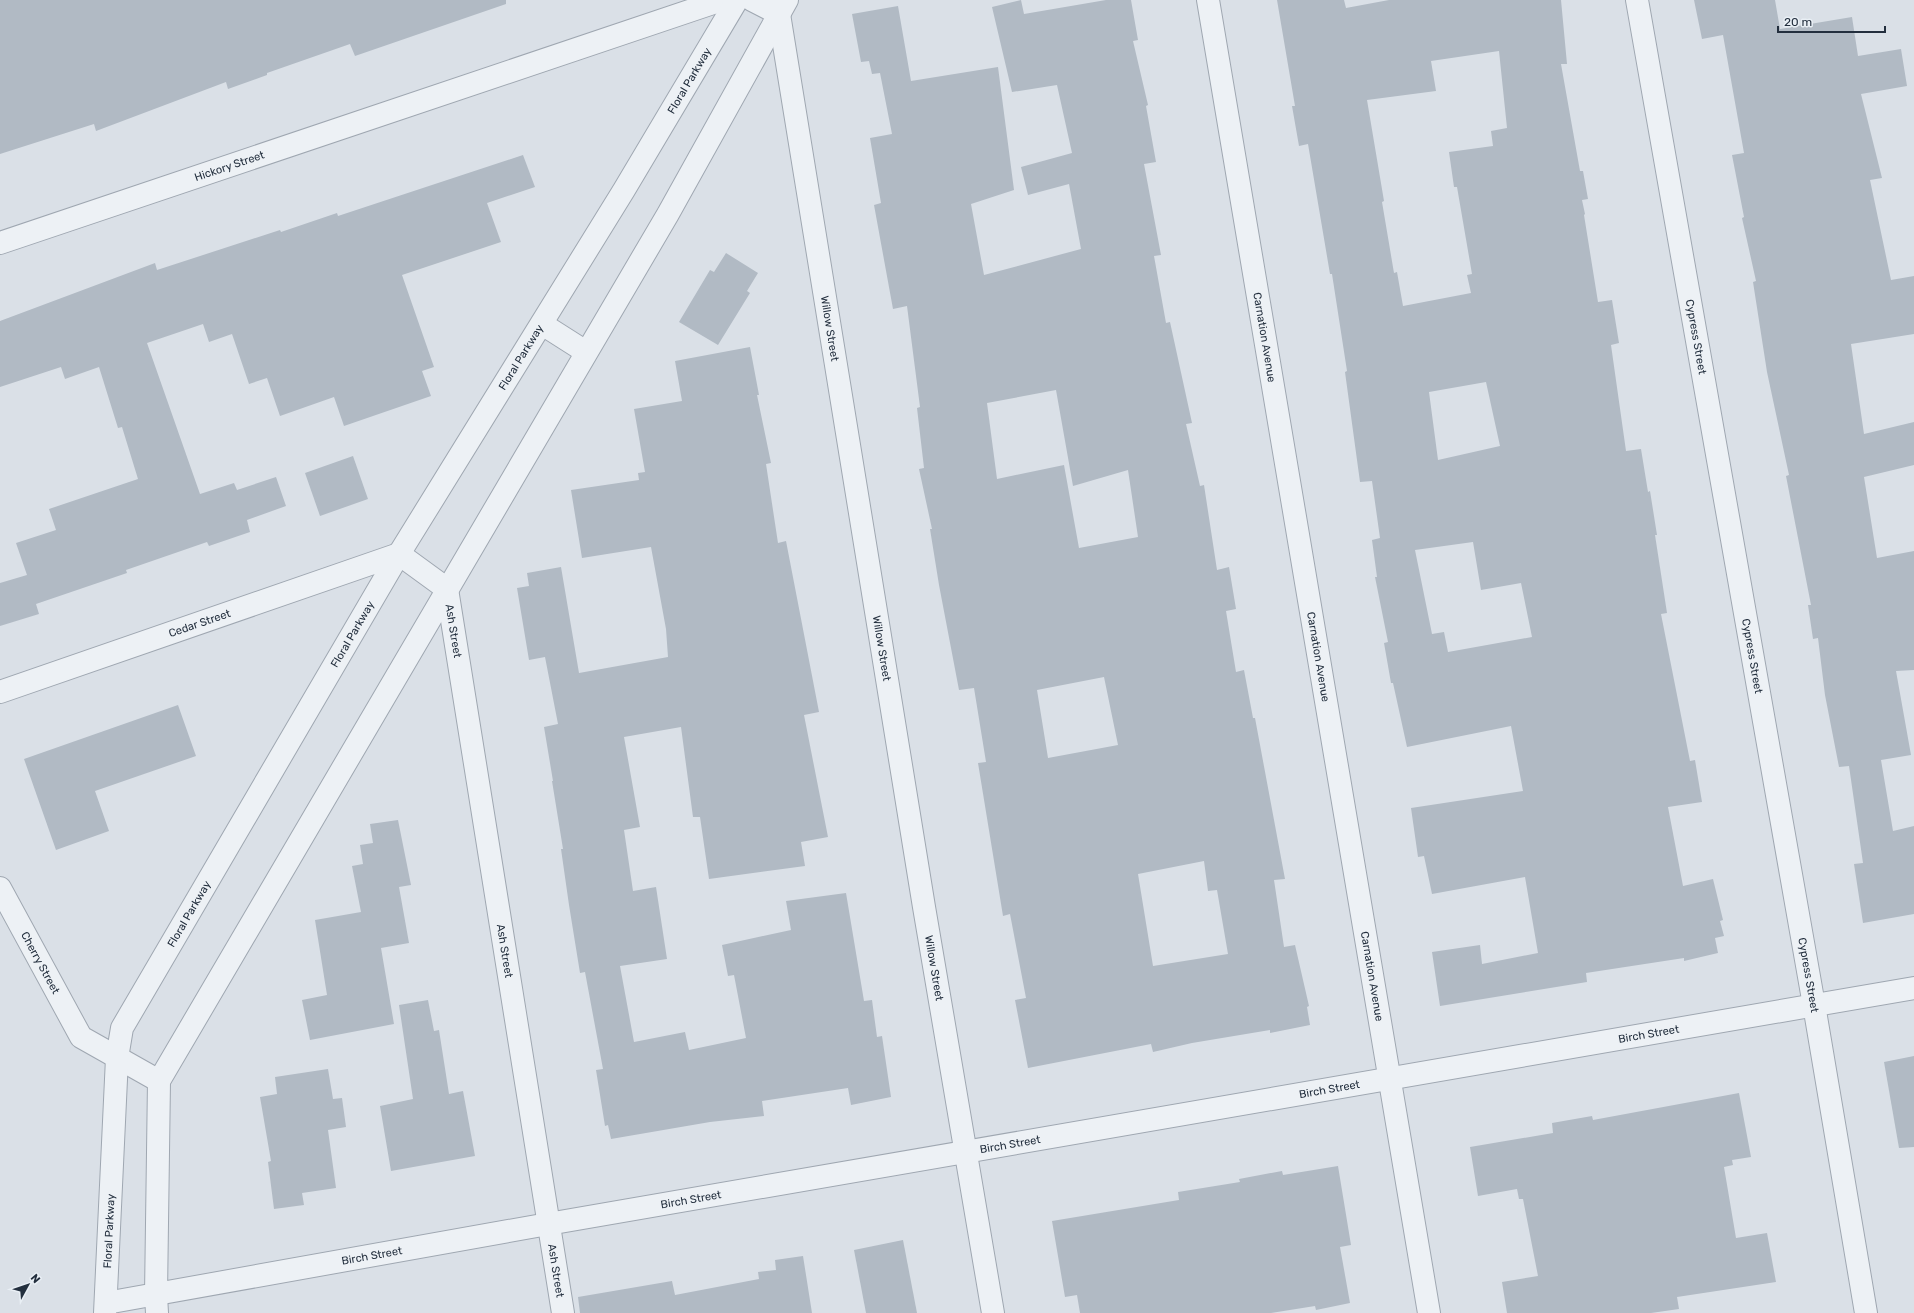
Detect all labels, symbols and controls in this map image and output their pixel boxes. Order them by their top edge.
scale bar [1778,8,1885,34]
text: 20 m [1784,15,1812,29]
street label: Floral Parkway [664,45,714,116]
street label: Hickory Street [193,148,267,184]
street label: Carnation Avenue [1251,291,1279,383]
street label: Willow Street [818,295,842,363]
street label: Cypress Street [1683,298,1709,376]
street label: Floral Parkway [495,322,546,392]
street label: Floral Parkway [328,599,377,670]
street label: Ash Street [443,603,465,659]
street label: Cedar Street [167,606,233,640]
street label: Carnation Avenue [1305,611,1333,703]
street label: Willow Street [870,615,894,683]
street label: Cypress Street [1740,617,1766,695]
street label: Floral Parkway [164,878,213,949]
street label: Ash Street [494,923,516,979]
street label: Cherry Street [18,929,63,997]
street label: Carnation Avenue [1358,930,1386,1022]
street label: Willow Street [922,934,946,1002]
street label: Cypress Street [1796,936,1822,1014]
street label: Birch Street [1617,1022,1681,1045]
street label: Birch Street [1298,1077,1361,1101]
street label: Birch Street [979,1132,1042,1156]
street label: Birch Street [660,1188,723,1211]
street label: Floral Parkway [101,1194,117,1269]
street label: Ash Street [546,1243,567,1299]
street label: Birch Street [340,1244,404,1267]
north arrow [8,1265,48,1305]
text: N [28,1272,43,1286]

